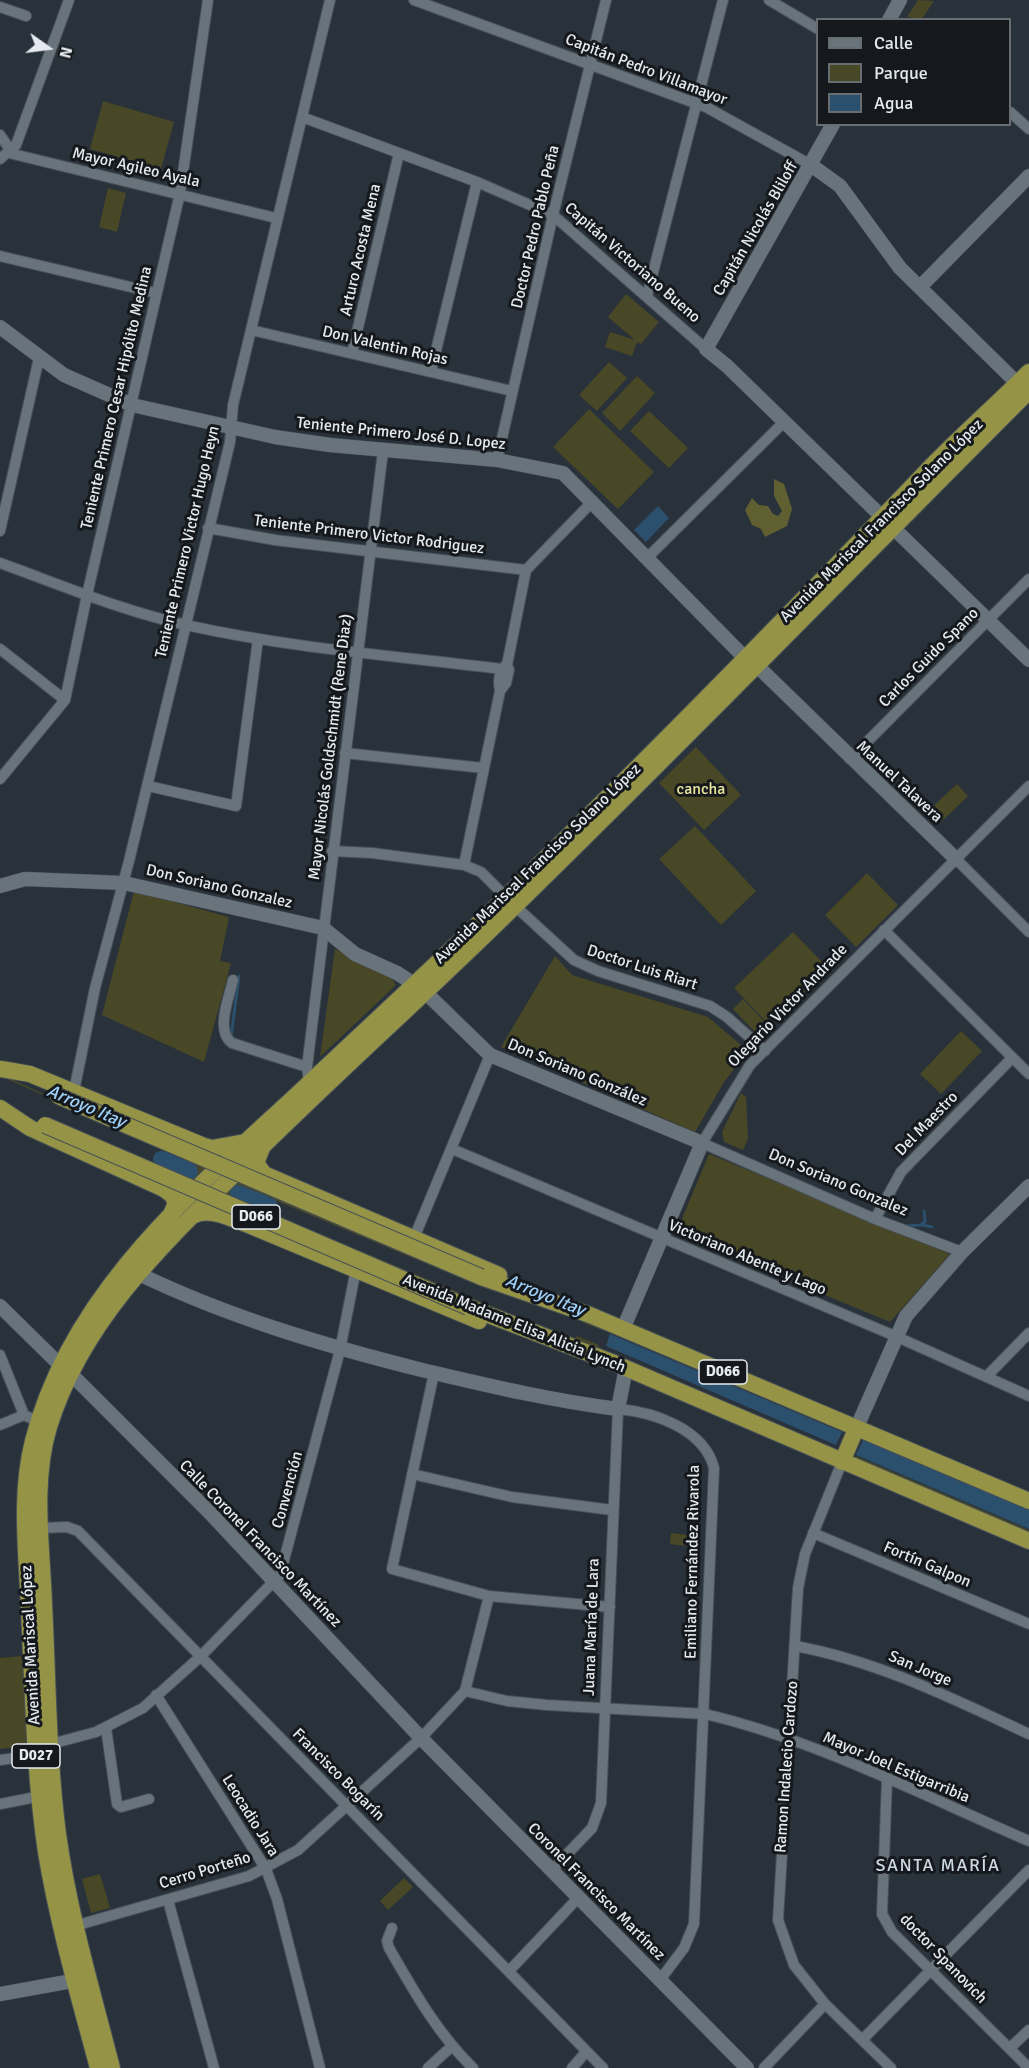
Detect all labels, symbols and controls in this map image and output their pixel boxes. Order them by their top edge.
north arrow [18,18,78,78]
legend [816,18,1011,126]
street label: Capitán Pedro Villamayor [562,30,730,110]
text: Calle [874,32,913,54]
text: N [54,45,77,60]
text: Parque [874,62,928,84]
text: Agua [874,92,913,114]
street label: Doctor Pedro Pablo Peña [508,143,564,311]
street label: Mayor Agileo Ayala [70,144,202,192]
street label: Capitán Nicolás Bliloff [710,158,802,300]
street label: Arturo Acosta Mena [336,182,386,318]
street label: Capitán Victoriano Bueno [560,199,704,327]
street label: Teniente Primero Cesar Hipólito Medina [77,265,157,531]
street label: Don Valentin Rojas [320,322,450,370]
street label: Teniente Primero José D. Lopez [295,413,507,455]
street label: Avenida Mariscal Francisco Solano López [776,415,988,627]
street label: Teniente Primero Victor Hugo Heyn [152,424,224,660]
street label: Teniente Primero Victor Rodriguez [253,511,485,559]
street label: Carlos Guido Spano [875,604,983,712]
street label: Mayor Nicolás Goldschmidt (Rene Diaz) [305,613,357,881]
street label: Manuel Talavera [852,737,946,827]
street label: Avenida Mariscal Francisco Solano López [431,760,645,968]
park label: cancha [677,780,725,800]
street label: Don Soriano Gonzalez [144,861,294,913]
street label: Doctor Luis Riart [584,941,700,995]
street label: Olegario Victor Andrade [724,941,852,1071]
street label: Don Soriano González [504,1035,650,1111]
water label: Arroyo Itay [43,1081,129,1133]
street label: Del Maestro [892,1088,962,1160]
street label: Don Soriano Gonzalez [765,1145,911,1221]
road number: D066 [232,1205,280,1229]
street label: Victoriano Abente y Lago [665,1216,829,1300]
street label: Avenida Madame Elisa Alicia Lynch [400,1270,628,1378]
water label: Arroyo Itay [502,1270,588,1322]
road number: D066 [699,1360,747,1384]
street label: Convención [268,1449,308,1531]
street label: Calle Coronel Francisco Martínez [175,1456,345,1632]
street label: Emiliano Fernández Rivarola [682,1465,704,1659]
street label: Fortín Galpon [880,1538,974,1592]
street label: Juana María de Lara [580,1558,604,1696]
street label: Avenida Mariscal López [17,1565,45,1725]
street label: San Jorge [885,1647,955,1691]
street label: Ramon Indalecio Cardozo [771,1680,803,1854]
street label: Francisco Bogarín [288,1725,388,1825]
street label: Mayor Joel Estigarribia [820,1728,972,1808]
road number: D027 [12,1744,60,1768]
street label: Leocadio Jara [217,1771,283,1861]
street label: Coronel Francisco Martínez [523,1819,669,1965]
street label: Cerro Porteño [157,1848,253,1894]
district label: SANTA MARÍA [875,1855,1001,1877]
street label: doctor Spanovich [895,1910,991,2008]

